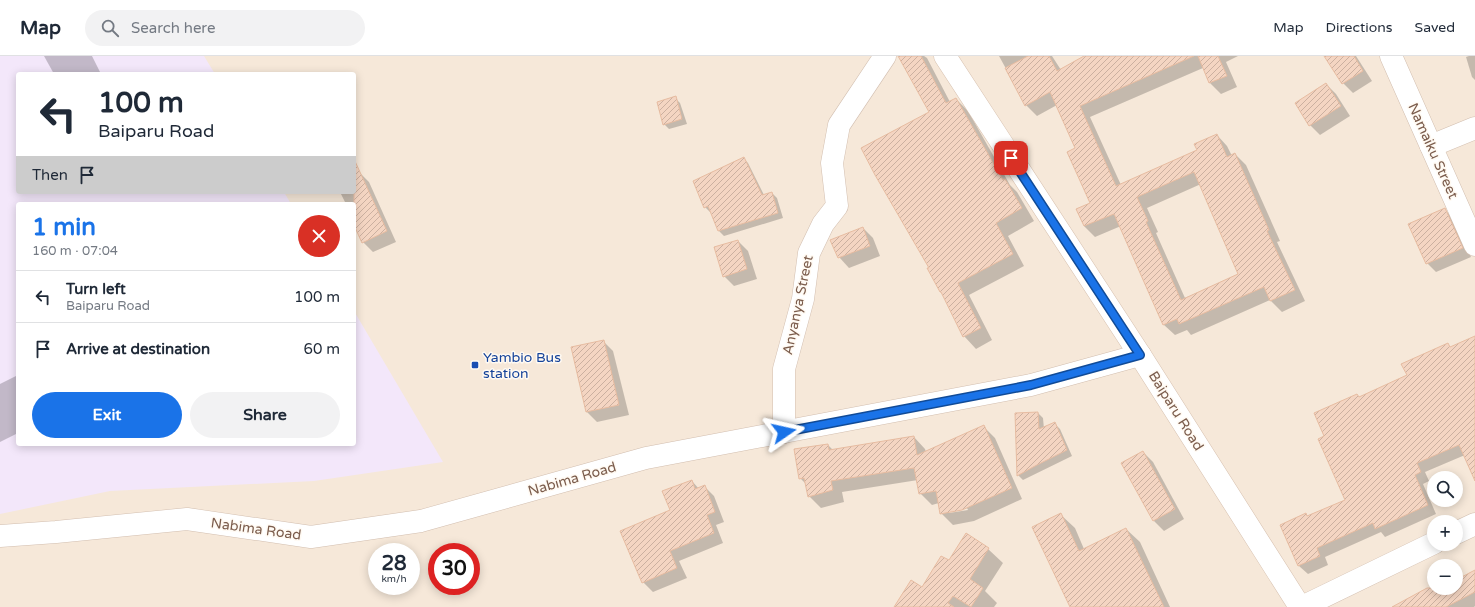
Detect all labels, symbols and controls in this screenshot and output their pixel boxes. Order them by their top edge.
search box [85,10,365,46]
text: Map [20,17,61,39]
icon: search [99,17,121,39]
text: Search here [131,19,215,37]
text: Map [1273,19,1304,36]
text: Directions [1326,19,1393,36]
text: Saved [1415,19,1455,36]
text: 100 m [98,86,184,120]
icon: left [32,88,84,140]
street label: Namaiku Street [1404,100,1462,202]
text: Baiparu Road [98,120,214,142]
pin [994,141,1028,175]
icon: arrive [1000,147,1022,169]
icon: arrive [76,164,98,186]
text: Then [32,166,68,184]
text: 1 min [32,213,96,242]
button: close [298,215,340,257]
text: 160 m · 07:04 [32,243,118,259]
street label: Anyanya Street [779,253,817,356]
text: Turn left [66,280,126,298]
icon: left [32,286,54,308]
text: 100 m [294,288,340,306]
text: Baiparu Road [66,298,150,314]
icon: arrive [32,338,54,360]
text: Arrive at destination [66,340,210,358]
text: 60 m [303,340,340,358]
place label: Yambio Bus station [483,349,561,382]
marker: Yambio Bus station [470,360,480,370]
street label: Baiparu Road [1145,368,1207,454]
button: Exit [32,392,182,438]
button: Share [190,392,340,438]
position arrow [763,411,805,453]
street label: Nabima Road [526,458,618,500]
map controls [1427,471,1463,595]
button: search [1427,471,1463,507]
street label: Nabima Road [210,514,302,544]
button: + [1427,515,1463,551]
speed limit sign: 30 [428,543,480,595]
text: 28 [381,552,407,576]
button: − [1427,559,1463,595]
text: km/h [381,573,407,585]

